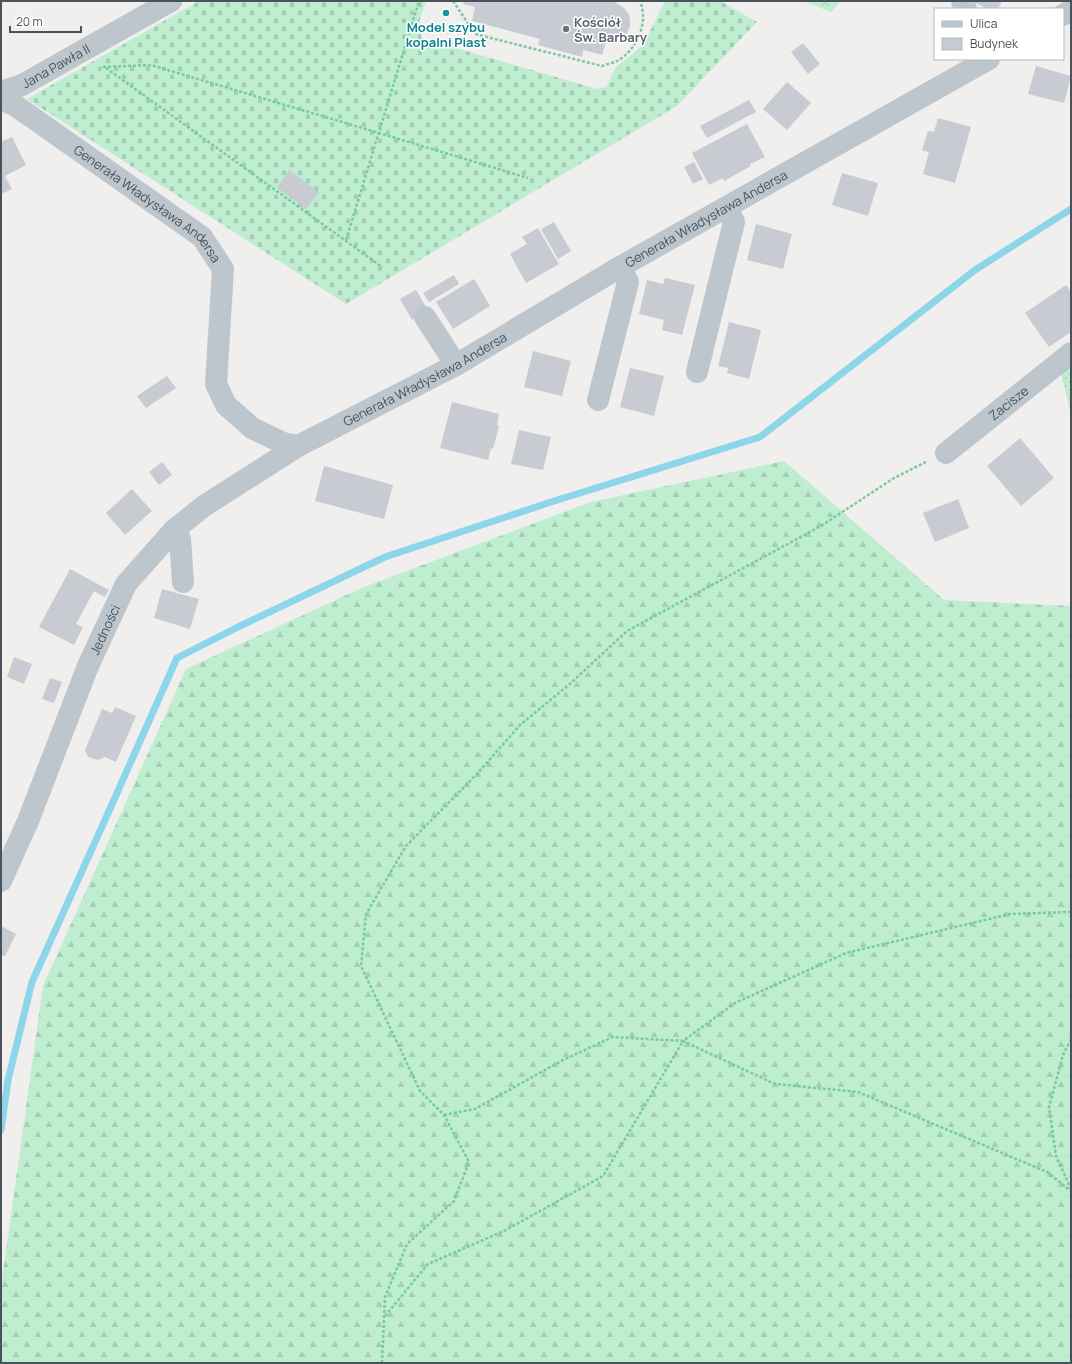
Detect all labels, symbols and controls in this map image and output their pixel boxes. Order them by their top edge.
scale bar [10,8,81,34]
marker: Model szybu kopalni Piast [441,8,451,18]
legend [934,8,1064,60]
text: 20 m [16,13,43,30]
place label: Kościół Św. Barbary [574,13,648,46]
text: Ulica [970,15,997,32]
place label: Model szybu kopalni Piast [406,18,487,51]
marker: Kościół Św. Barbary [561,24,571,34]
text: Budynek [970,35,1019,52]
street label: Jana Pawła II [18,39,93,92]
street label: Generała Władysława Andersa [70,141,225,266]
street label: Generała Władysława Andersa [622,166,790,271]
street label: Generała Władysława Andersa [340,328,510,430]
street label: Zacisze [985,381,1032,424]
street label: Jedności [85,602,124,658]

